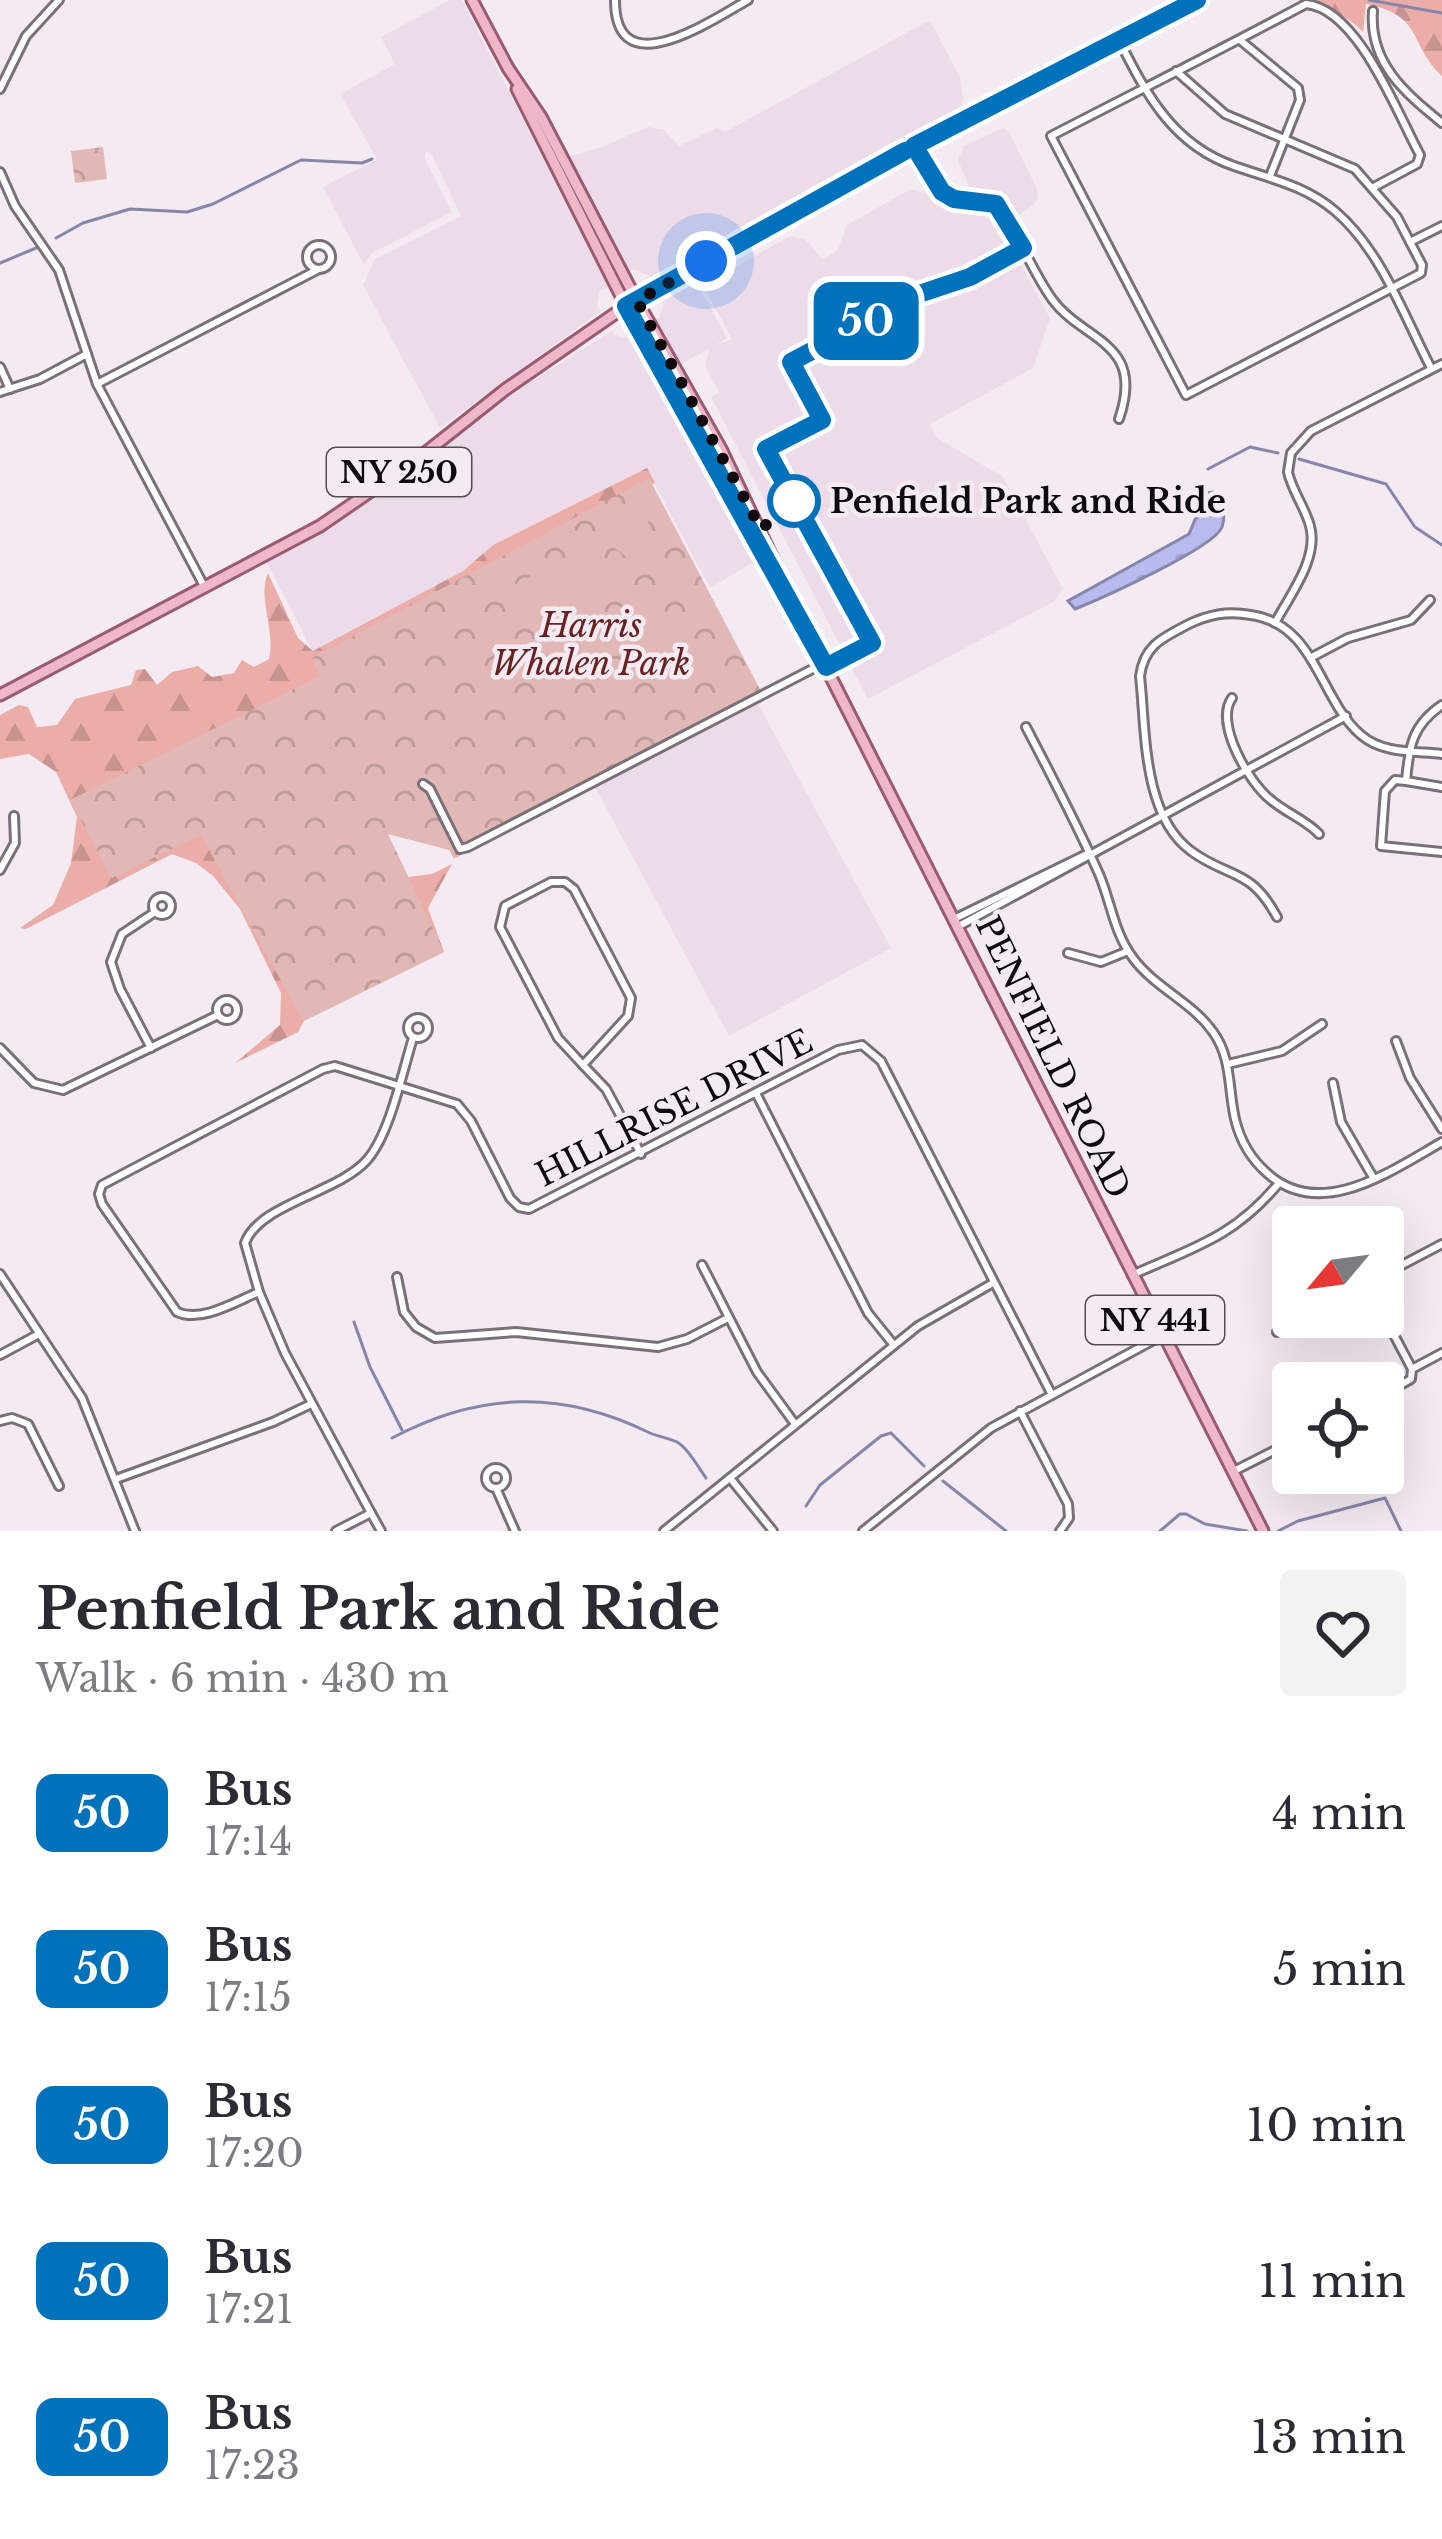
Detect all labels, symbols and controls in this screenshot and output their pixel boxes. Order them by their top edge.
your location [676,231,736,291]
line badge: 50 [812,282,920,360]
text: 50 [838,295,894,347]
road number: NY 250 [327,448,471,496]
marker: Penfield Park and Ride [769,476,819,526]
place label: Penfield Park and Ride [830,481,1226,522]
park label: Harris Whalen Park [492,605,690,684]
street label: PENFIELD ROAD [967,909,1139,1205]
street label: HILLRISE DRIVE [529,1021,819,1195]
north arrow [1272,1206,1404,1338]
map controls [1272,1206,1404,1494]
road number: NY 441 [1086,1296,1224,1344]
button: locate [1272,1362,1404,1494]
button: heart [1280,1570,1406,1696]
text: Penfield Park and Ride [36,1574,720,1644]
text: Walk · 6 min · 430 m [36,1654,449,1703]
text: Bus [204,1761,292,1817]
text: 4 min [1272,1785,1406,1841]
text: 50 [74,1787,130,1839]
text: 17:14 [204,1817,292,1866]
text: Bus [204,1917,292,1973]
text: 5 min [1273,1941,1406,1997]
text: 50 [74,1943,130,1995]
text: 17:15 [204,1973,292,2022]
text: Bus [204,2073,292,2129]
text: 10 min [1246,2097,1406,2153]
text: 50 [74,2099,130,2151]
text: 17:20 [204,2129,304,2178]
text: Bus [204,2229,292,2285]
text: 11 min [1258,2253,1406,2309]
text: 50 [74,2255,130,2307]
text: 17:21 [204,2285,294,2334]
text: Bus [204,2385,292,2441]
text: 13 min [1251,2409,1406,2465]
text: 50 [74,2411,130,2463]
text: 17:23 [204,2441,300,2490]

